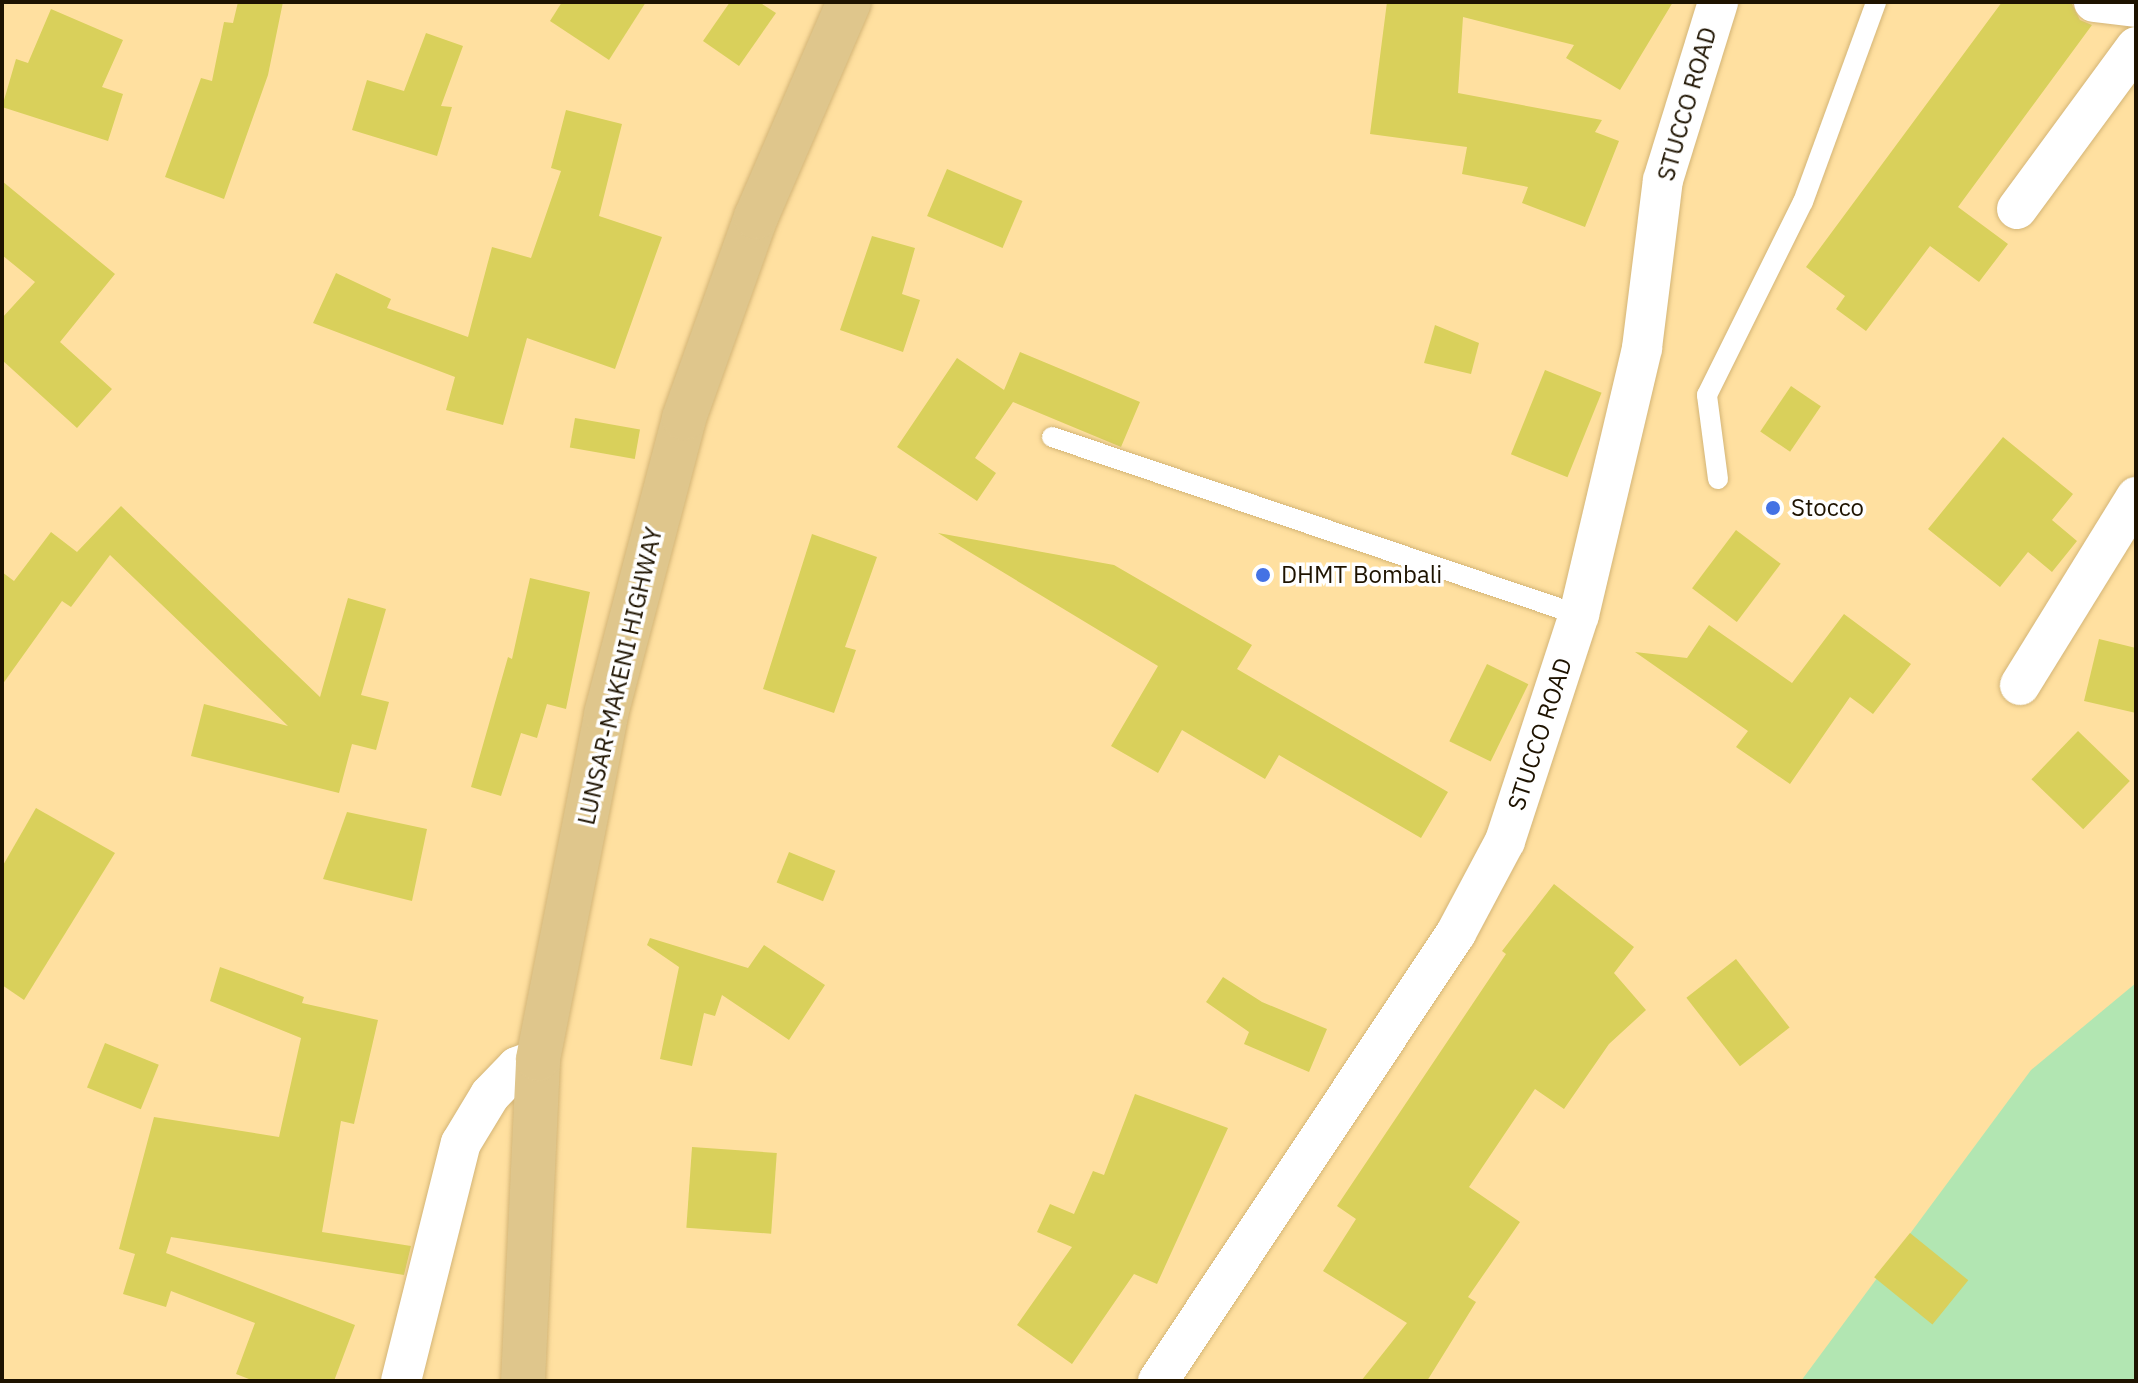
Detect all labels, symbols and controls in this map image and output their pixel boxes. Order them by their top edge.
street label: STUCCO ROAD [1651,24,1723,184]
place label: Stocco [1791,494,1864,522]
marker: Stocco [1762,497,1784,519]
street label: LUNSAR-MAKENI HIGHWAY [572,524,668,828]
place label: DHMT Bombali [1281,561,1442,589]
marker: DHMT Bombali [1252,564,1274,586]
street label: STUCCO ROAD [1502,654,1578,814]

